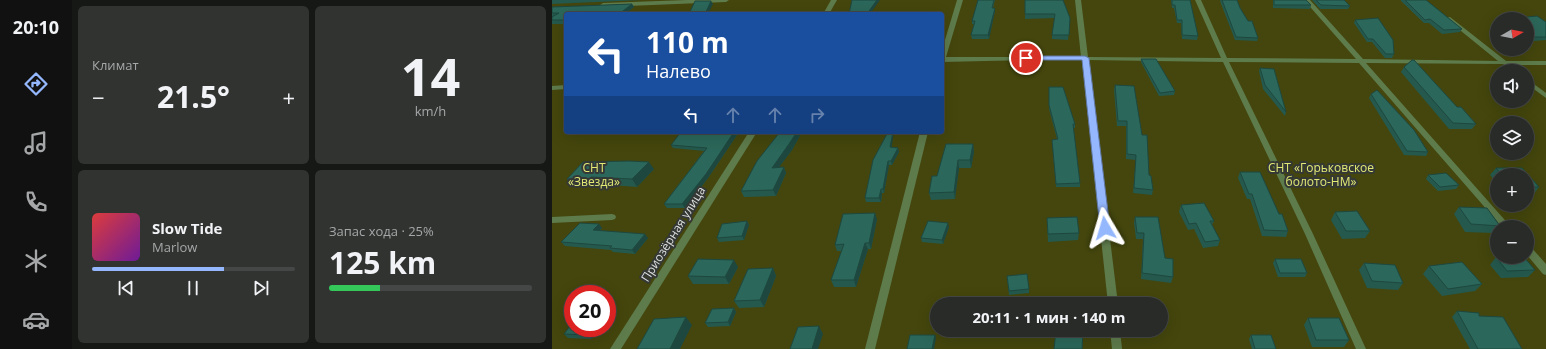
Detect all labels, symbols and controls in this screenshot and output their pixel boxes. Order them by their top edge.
north arrow [1490,12,1534,56]
map controls [1490,12,1534,264]
text: 20:10 [13,15,59,39]
text: 110 m [646,23,729,61]
icon: left [580,28,632,80]
text: 14 [401,40,460,111]
pin [1009,41,1043,75]
icon: arrive [1015,47,1037,69]
text: Климат [92,56,139,74]
text: Налево [646,59,711,83]
button: sound [1490,64,1534,108]
icon: directions [22,70,50,98]
text: 21.5° [157,76,230,117]
text: − [92,82,105,112]
text: + [282,82,295,112]
text: km/h [415,102,446,120]
icon: left [680,104,702,126]
icon: ahead [722,104,744,126]
icon: ahead [764,104,786,126]
icon: right [806,104,828,126]
button: layers [1490,116,1534,160]
icon: music [22,129,50,157]
park label: СНТ «Звезда» [568,159,620,190]
park label: СНТ «Горьковское болото-НМ» [1268,159,1374,190]
button: + [1490,168,1534,212]
street label: Приозёрная улица [637,183,709,285]
icon: phone [22,188,50,216]
position arrow [1084,207,1126,249]
text: Slow Tide [152,218,222,238]
button: − [1490,220,1534,264]
text: Запас хода · 25% [329,222,434,240]
text: Marlow [152,238,197,256]
text: 125 km [329,242,436,283]
icon: climate [22,247,50,275]
icon: previous [115,277,137,299]
icon: pause [182,277,204,299]
icon: next [250,277,272,299]
speed limit sign: 20 [564,285,616,337]
icon: car [22,306,50,334]
text: 20:11 · 1 мин · 140 m [973,307,1125,327]

